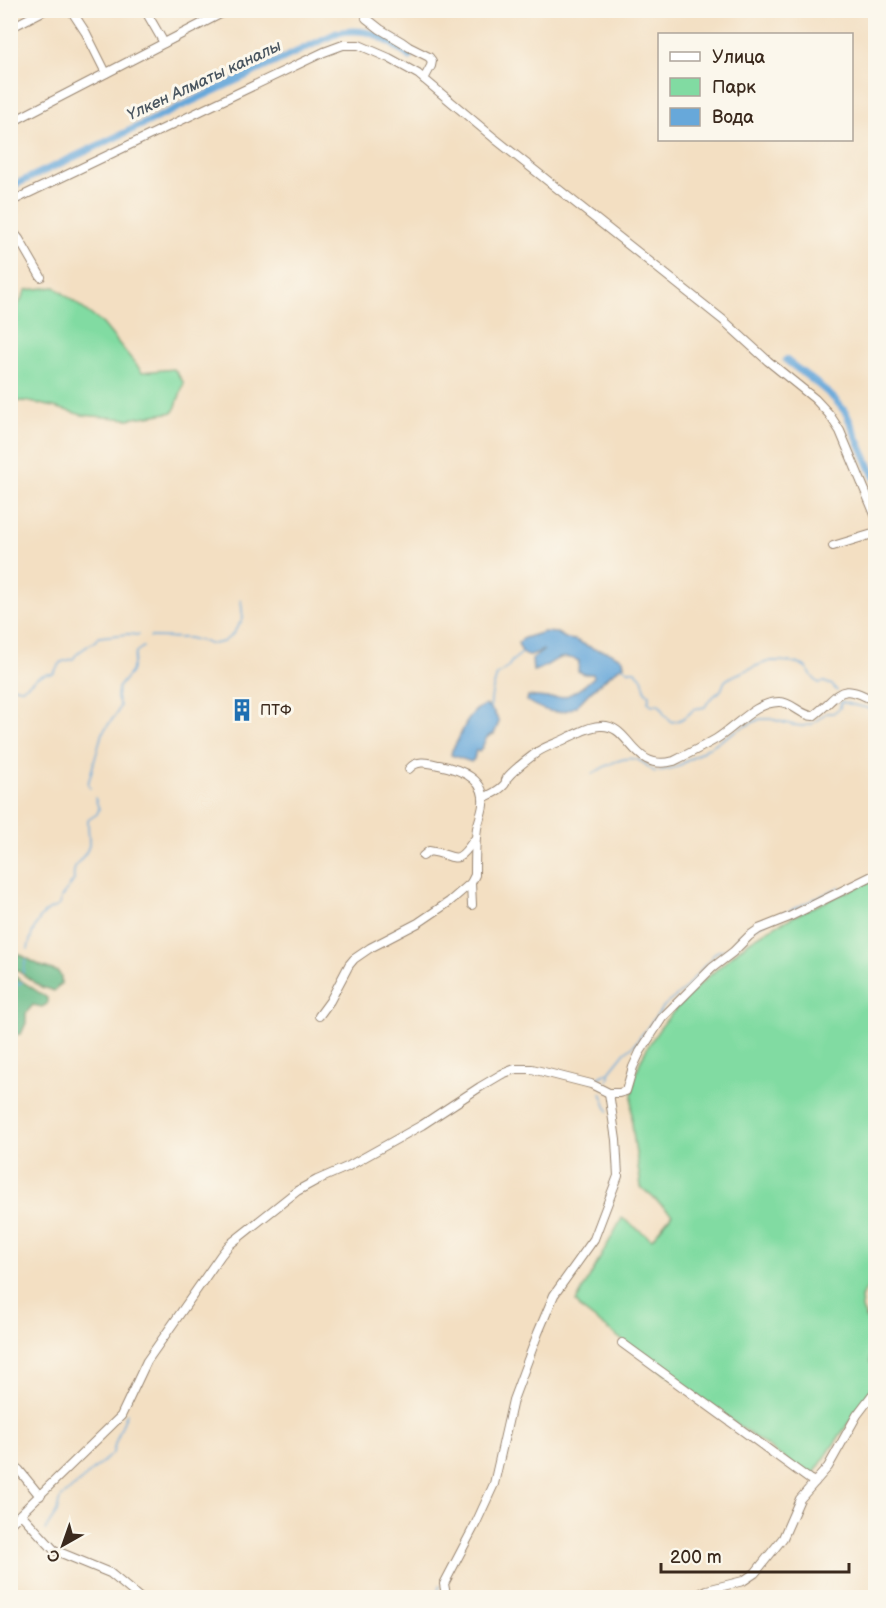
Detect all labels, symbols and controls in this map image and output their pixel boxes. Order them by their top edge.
legend [658,33,853,141]
water label: Үлкен Алматы каналы [124,37,285,125]
text: Улица [712,47,766,68]
text: Парк [712,77,756,98]
text: Вода [712,107,754,128]
building icon: ПТФ [229,697,255,723]
place label: ПТФ [260,701,292,720]
north arrow [33,1515,93,1575]
scale bar [661,1536,848,1574]
text: С [44,1544,65,1566]
text: 200 m [670,1547,722,1568]

